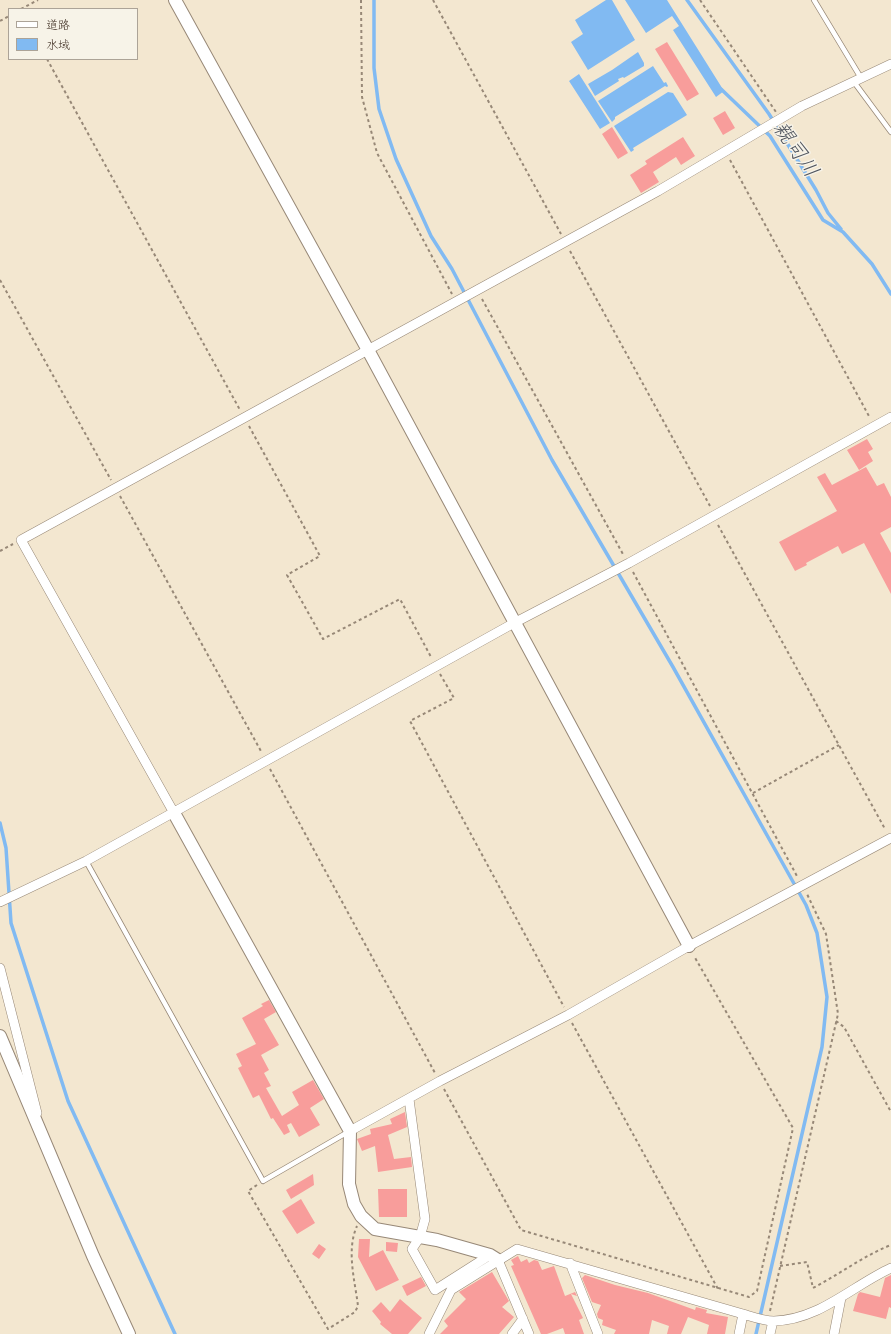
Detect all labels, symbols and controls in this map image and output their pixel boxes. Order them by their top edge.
legend [8,8,138,60]
text: 道路 [46,17,70,33]
text: 水域 [46,37,70,53]
water label: 親司川 [767,117,823,183]

